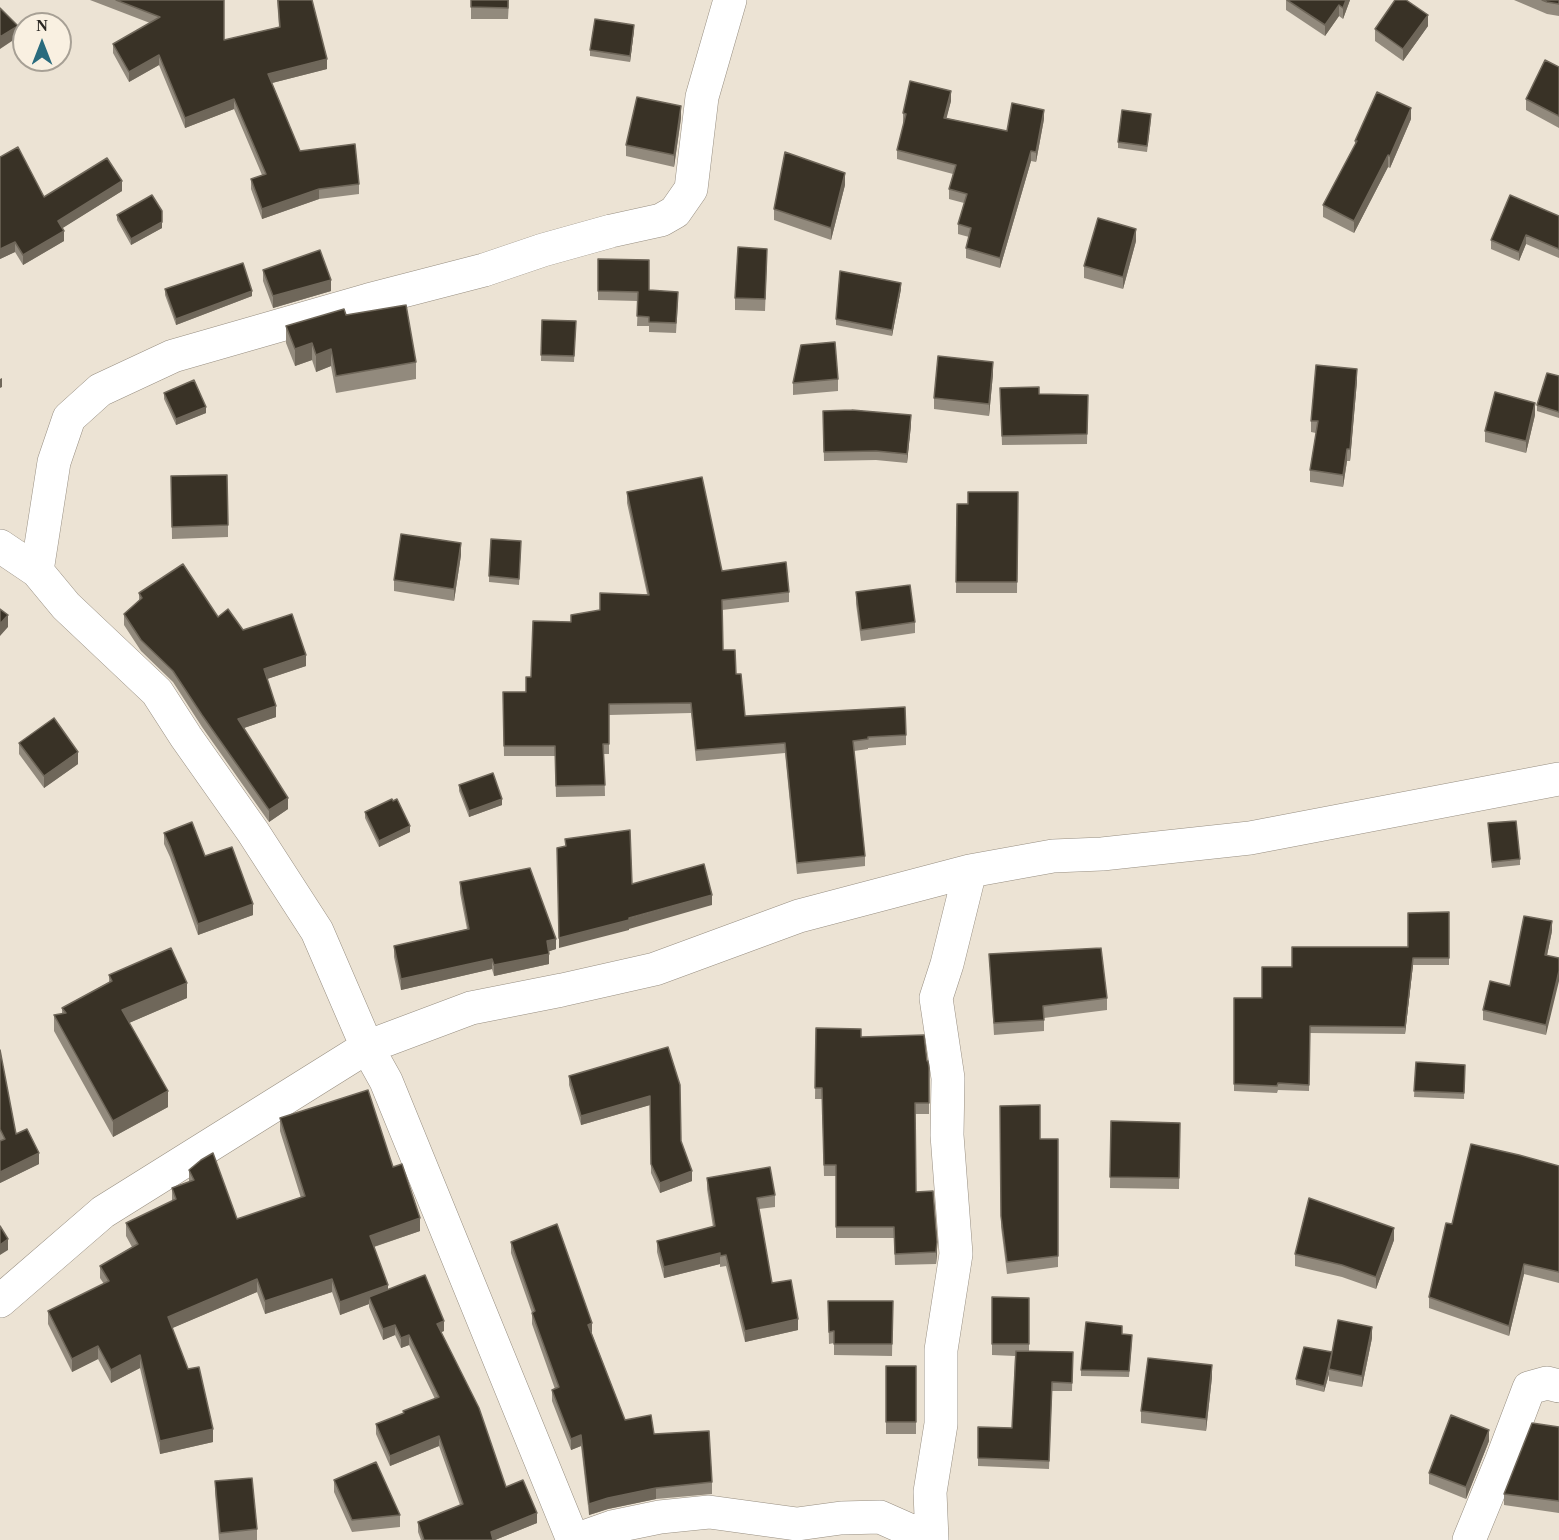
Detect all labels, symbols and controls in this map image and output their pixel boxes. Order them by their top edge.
north arrow [12,12,72,72]
text: N [36,17,48,34]

